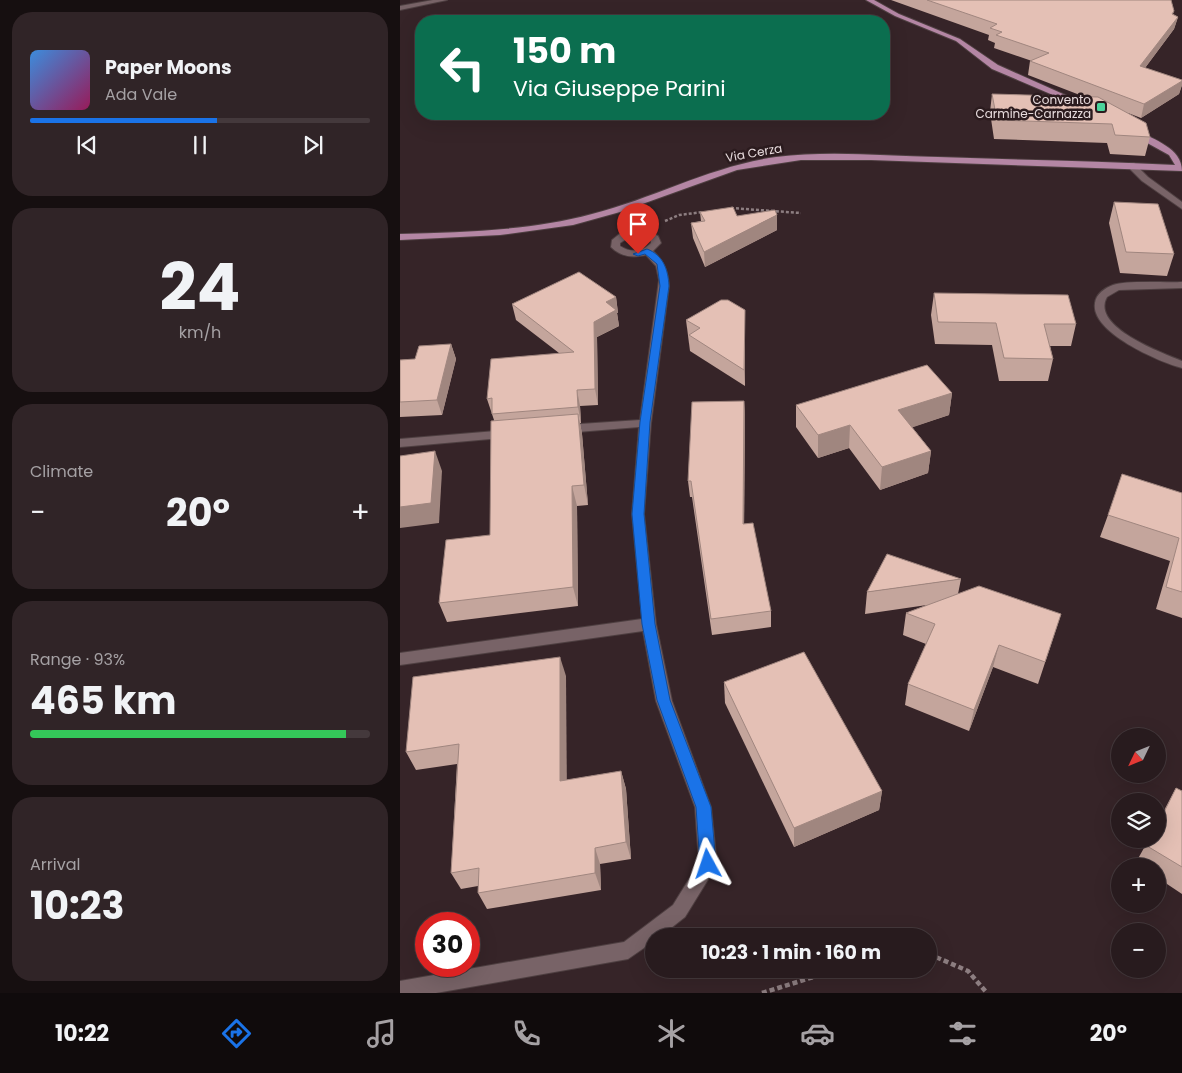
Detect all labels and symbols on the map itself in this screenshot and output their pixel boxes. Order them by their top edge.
place label: Convento Carmine-Carnazza [975,91,1091,122]
marker: Convento Carmine-Carnazza [1095,101,1107,113]
street label: Via Cerza [724,139,784,166]
pin [617,203,659,254]
north arrow [1111,728,1166,782]
position arrow [681,837,733,889]
speed limit sign: 30 [415,912,480,977]

